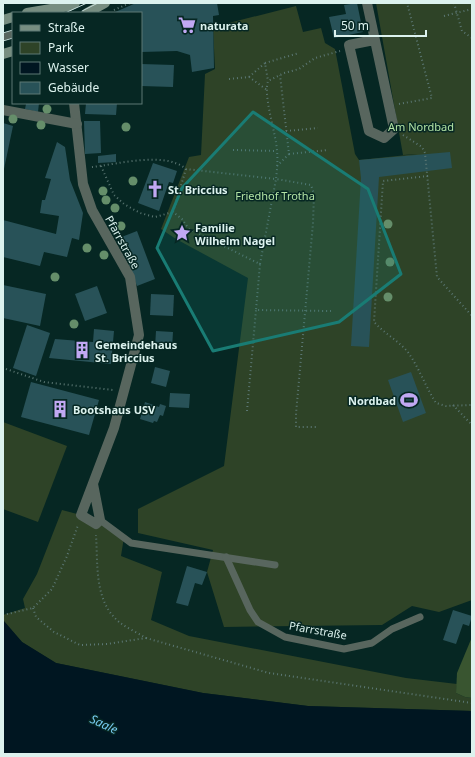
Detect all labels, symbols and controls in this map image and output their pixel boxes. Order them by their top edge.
legend [12,12,142,104]
scale bar [335,12,426,38]
supermarket icon: naturata [177,15,197,35]
text: 50 m [341,17,369,34]
place label: naturata [200,18,248,33]
text: Straße [48,19,85,36]
text: Park [48,39,74,56]
text: Wasser [48,59,89,76]
text: Gebäude [48,79,99,96]
park label: Am Nordbad [388,119,454,134]
church icon: St. Briccius [145,179,165,199]
place label: St. Briccius [168,182,228,197]
park label: Friedhof Trotha [235,188,315,203]
street label: Pfarrstraße [102,213,144,271]
place label: Familie Wilhelm Nagel [195,220,275,248]
place icon: Familie Wilhelm Nagel [172,223,192,243]
place label: Gemeindehaus St. Briccius [95,337,178,365]
building icon: Gemeindehaus St. Briccius [72,340,92,360]
sports icon: Nordbad [399,390,419,410]
place label: Nordbad [348,393,396,408]
building icon: Bootshaus USV [50,399,70,419]
place label: Bootshaus USV [73,402,156,417]
street label: Pfarrstraße [288,618,348,642]
water label: Saale [87,710,121,738]

